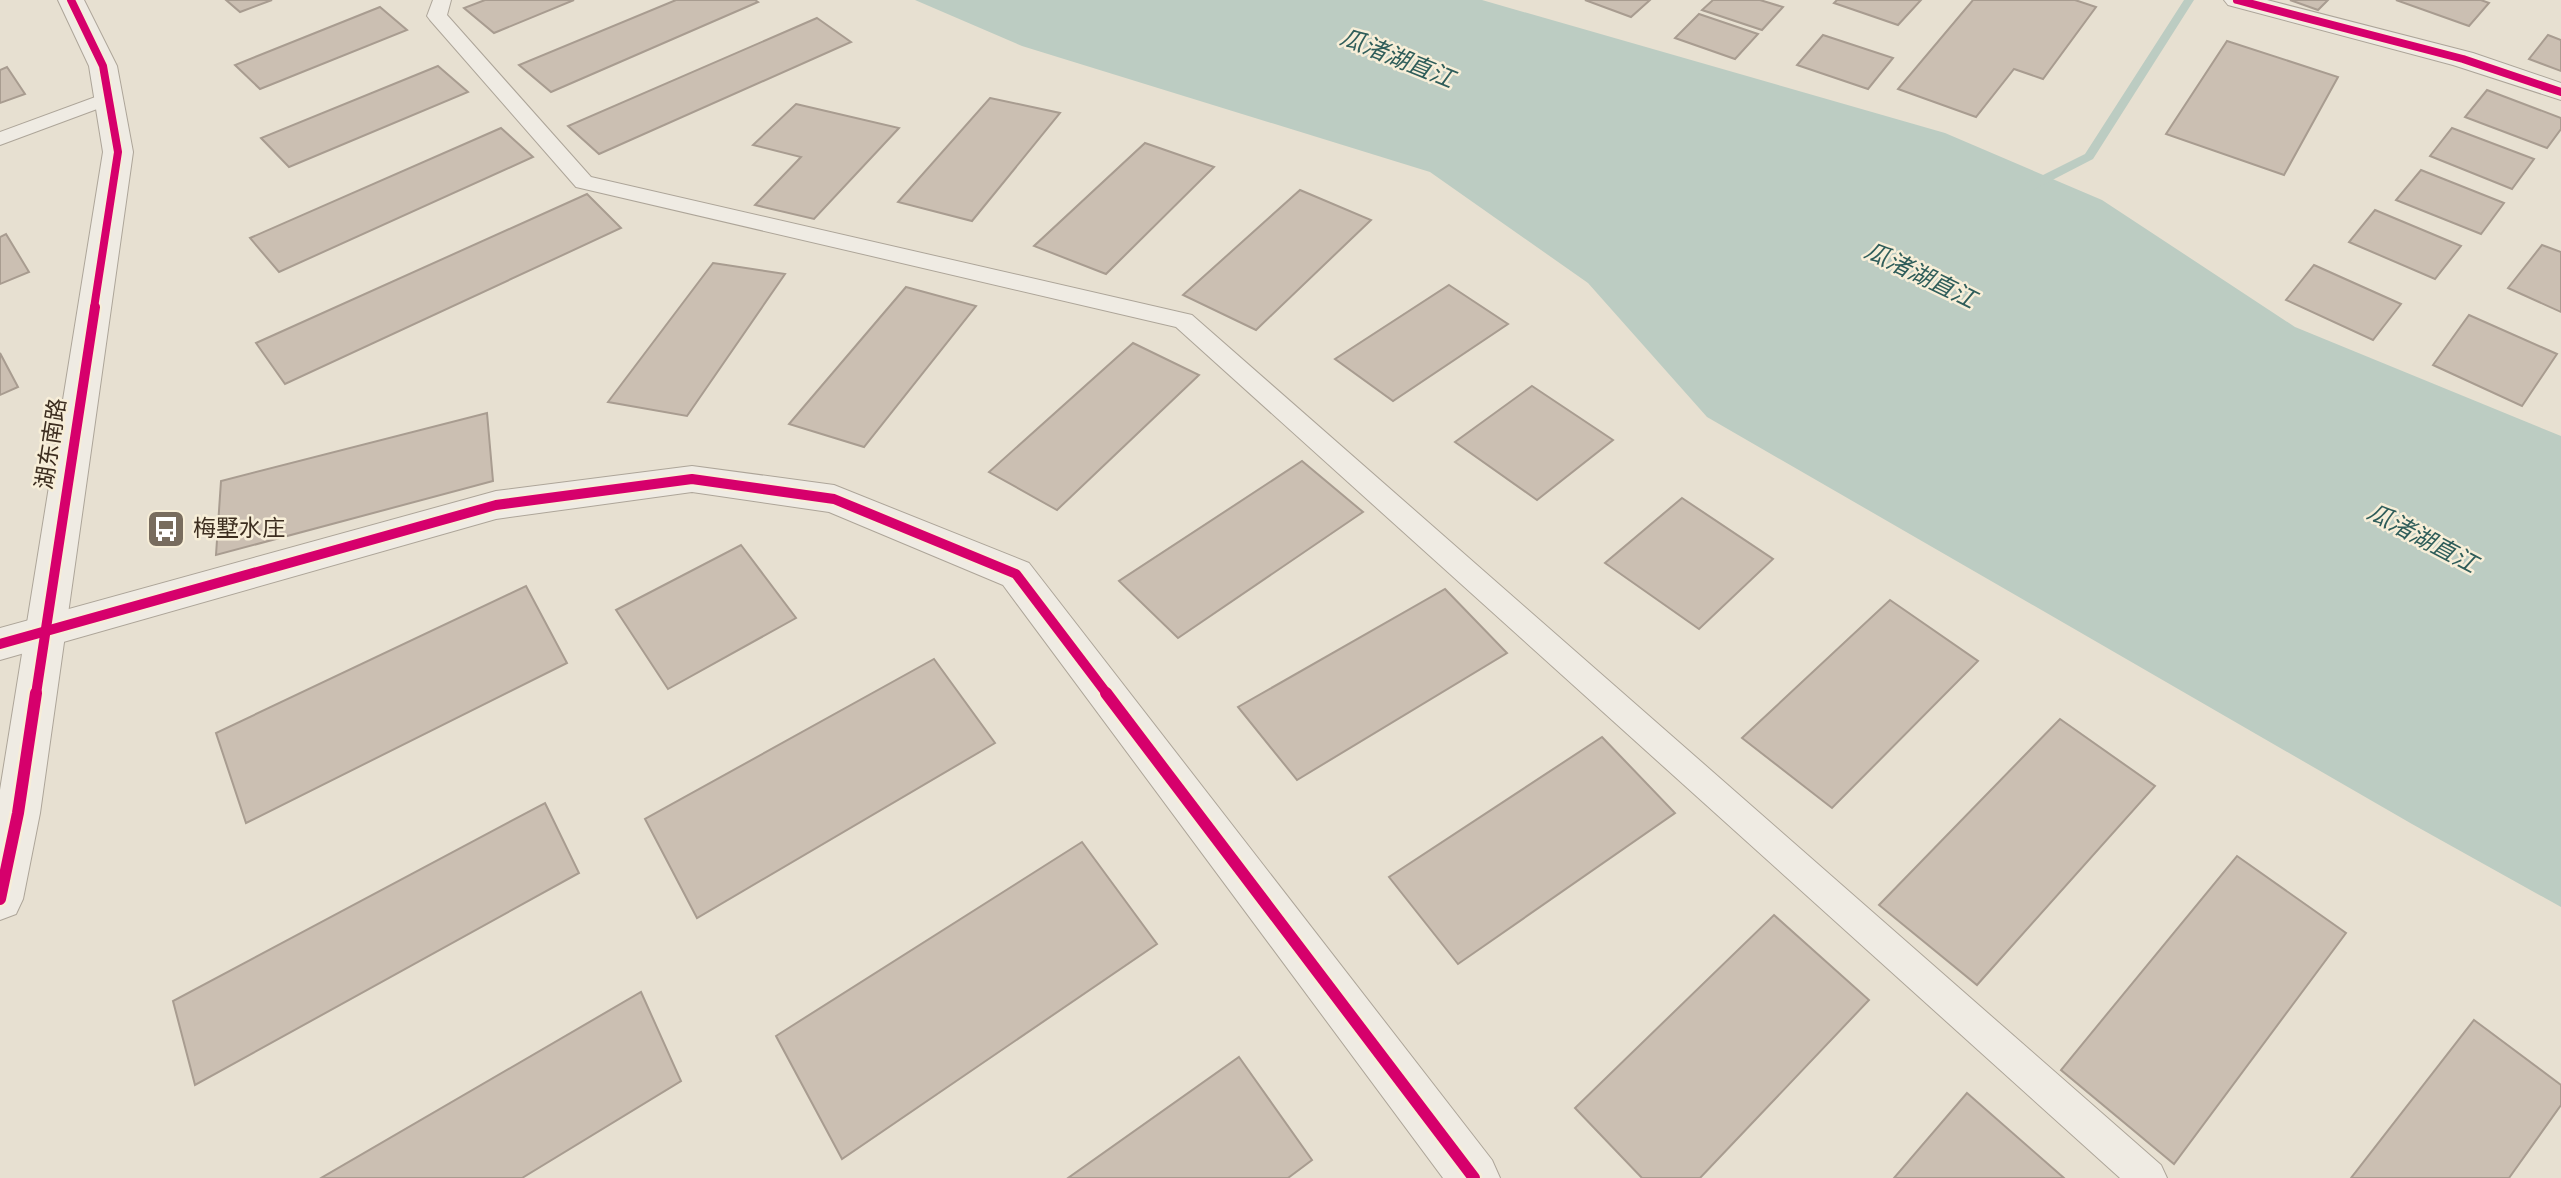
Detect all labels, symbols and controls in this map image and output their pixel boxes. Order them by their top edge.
water label: 瓜渚湖直江 [1335,20,1462,99]
water label: 瓜渚湖直江 [1858,234,1985,320]
street label: 湖东南路 [28,396,76,492]
water label: 瓜渚湖直江 [2361,495,2486,584]
bus stop icon: 梅墅水庄 [145,508,187,550]
place label: 梅墅水庄 [193,512,285,547]

